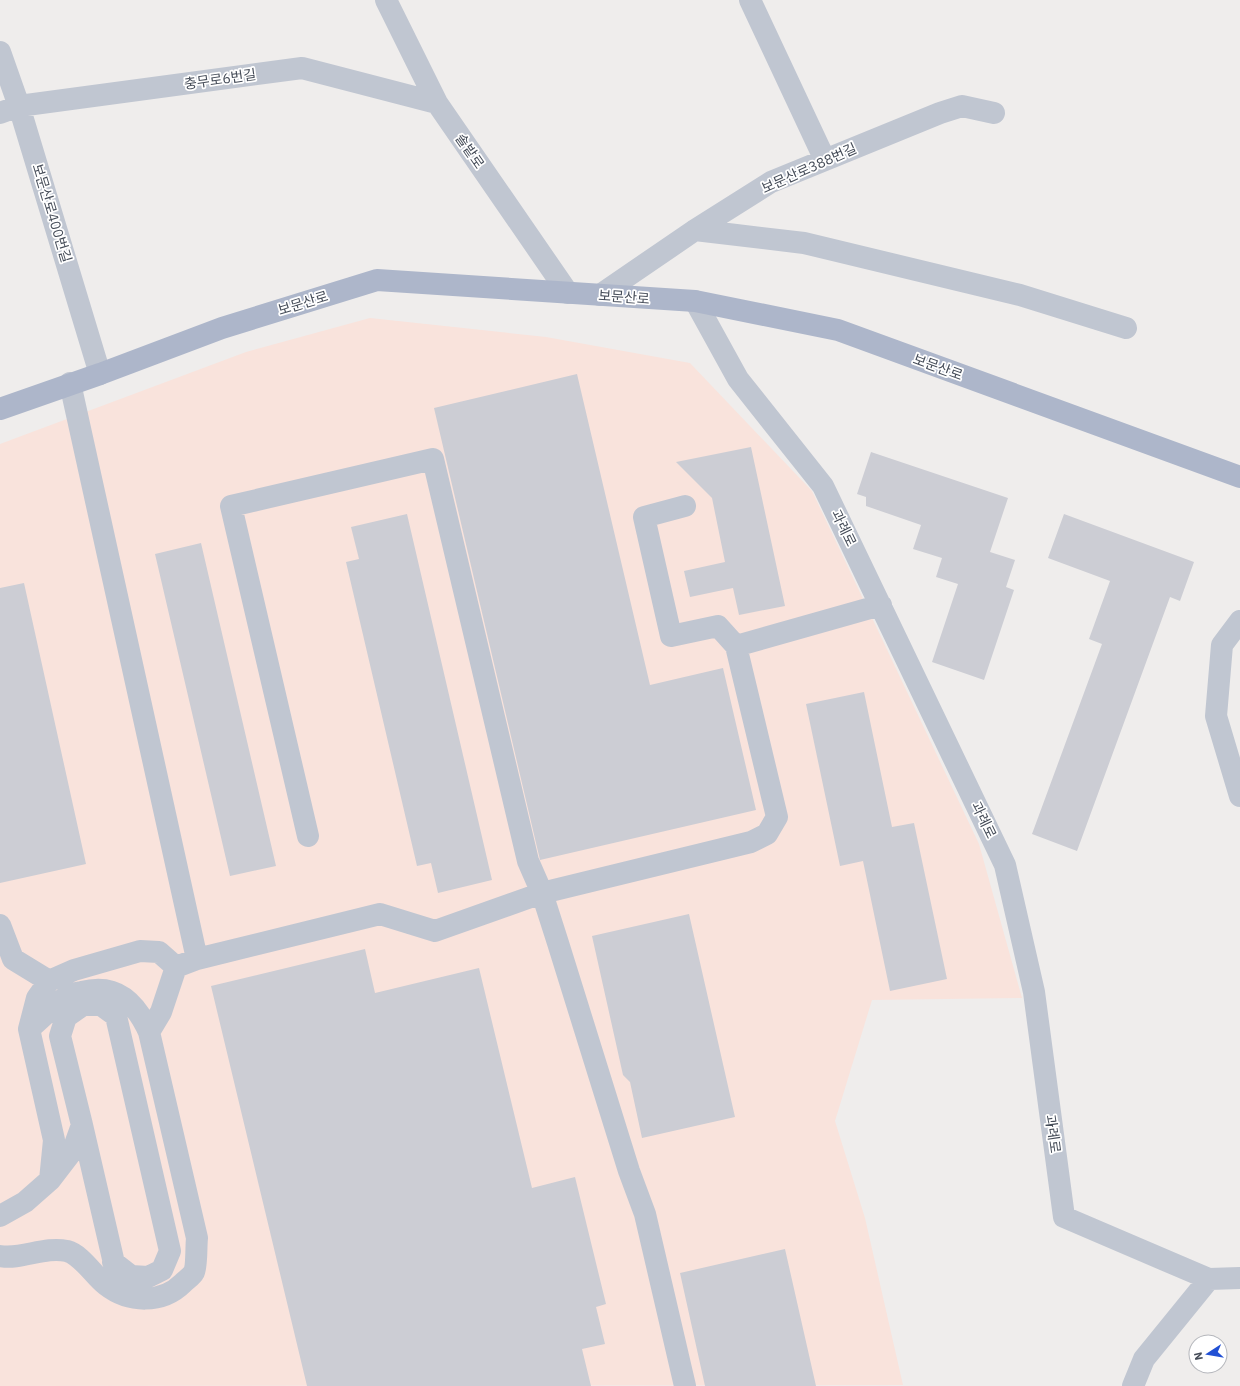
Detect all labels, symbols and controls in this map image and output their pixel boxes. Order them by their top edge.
street label: 충무로6번길 [183,65,257,93]
street label: 솔밭로 [452,130,489,172]
street label: 보문산로388번길 [759,139,859,197]
street label: 보문산로400번길 [28,161,76,265]
street label: 보문산로 [598,286,650,308]
street label: 보문산로 [276,287,330,319]
street label: 보문산로 [911,350,965,384]
street label: 과례로 [827,507,861,549]
street label: 과례로 [967,799,1001,841]
street label: 과례로 [1041,1114,1065,1155]
north arrow [1188,1334,1228,1374]
text: N [1191,1351,1206,1361]

